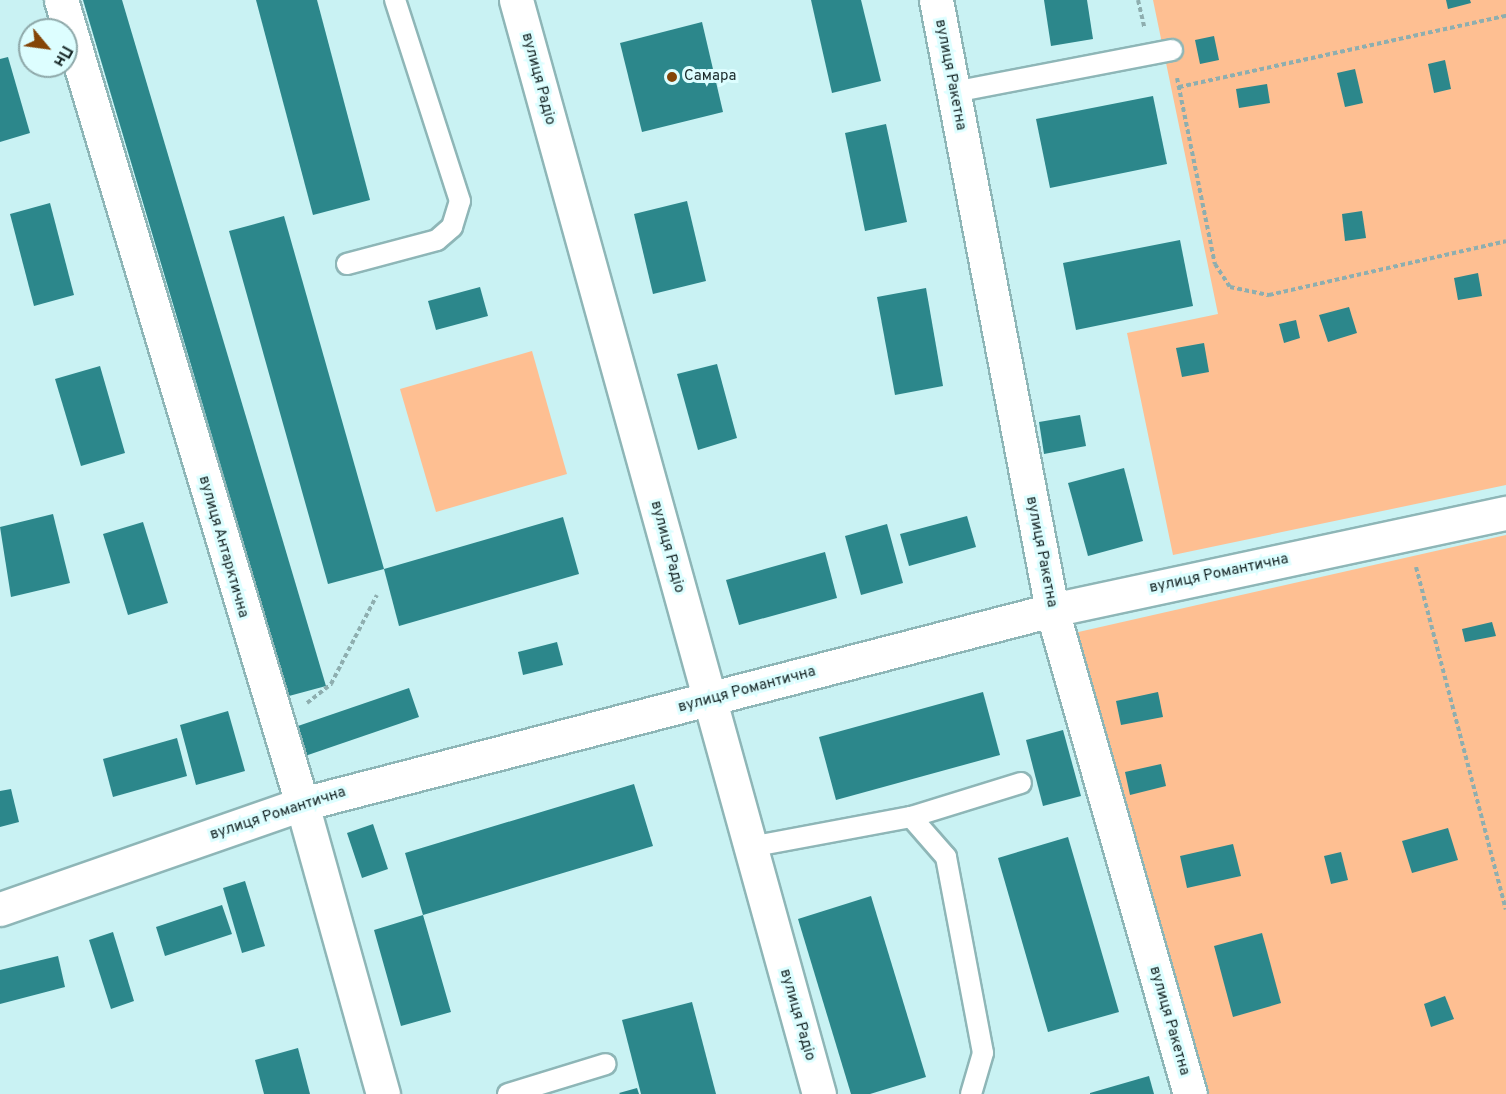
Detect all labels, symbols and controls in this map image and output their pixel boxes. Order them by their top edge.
north arrow [18,18,78,78]
street label: вулиця Ракетна [930,18,970,132]
street label: вулиця Радіо [517,31,559,127]
text: Пн [48,41,76,70]
place label: Самара [684,68,736,86]
marker: Самара [665,70,679,84]
street label: вулиця Антарктична [194,474,252,620]
street label: вулиця Ракетна [1021,495,1061,609]
street label: вулиця Радіо [646,499,688,595]
street label: вулиця Романтична [1148,550,1290,598]
street label: вулиця Романтична [676,663,818,717]
street label: вулиця Романтична [208,784,348,844]
street label: вулиця Ракетна [1145,964,1193,1078]
street label: вулиця Радіо [775,967,819,1063]

